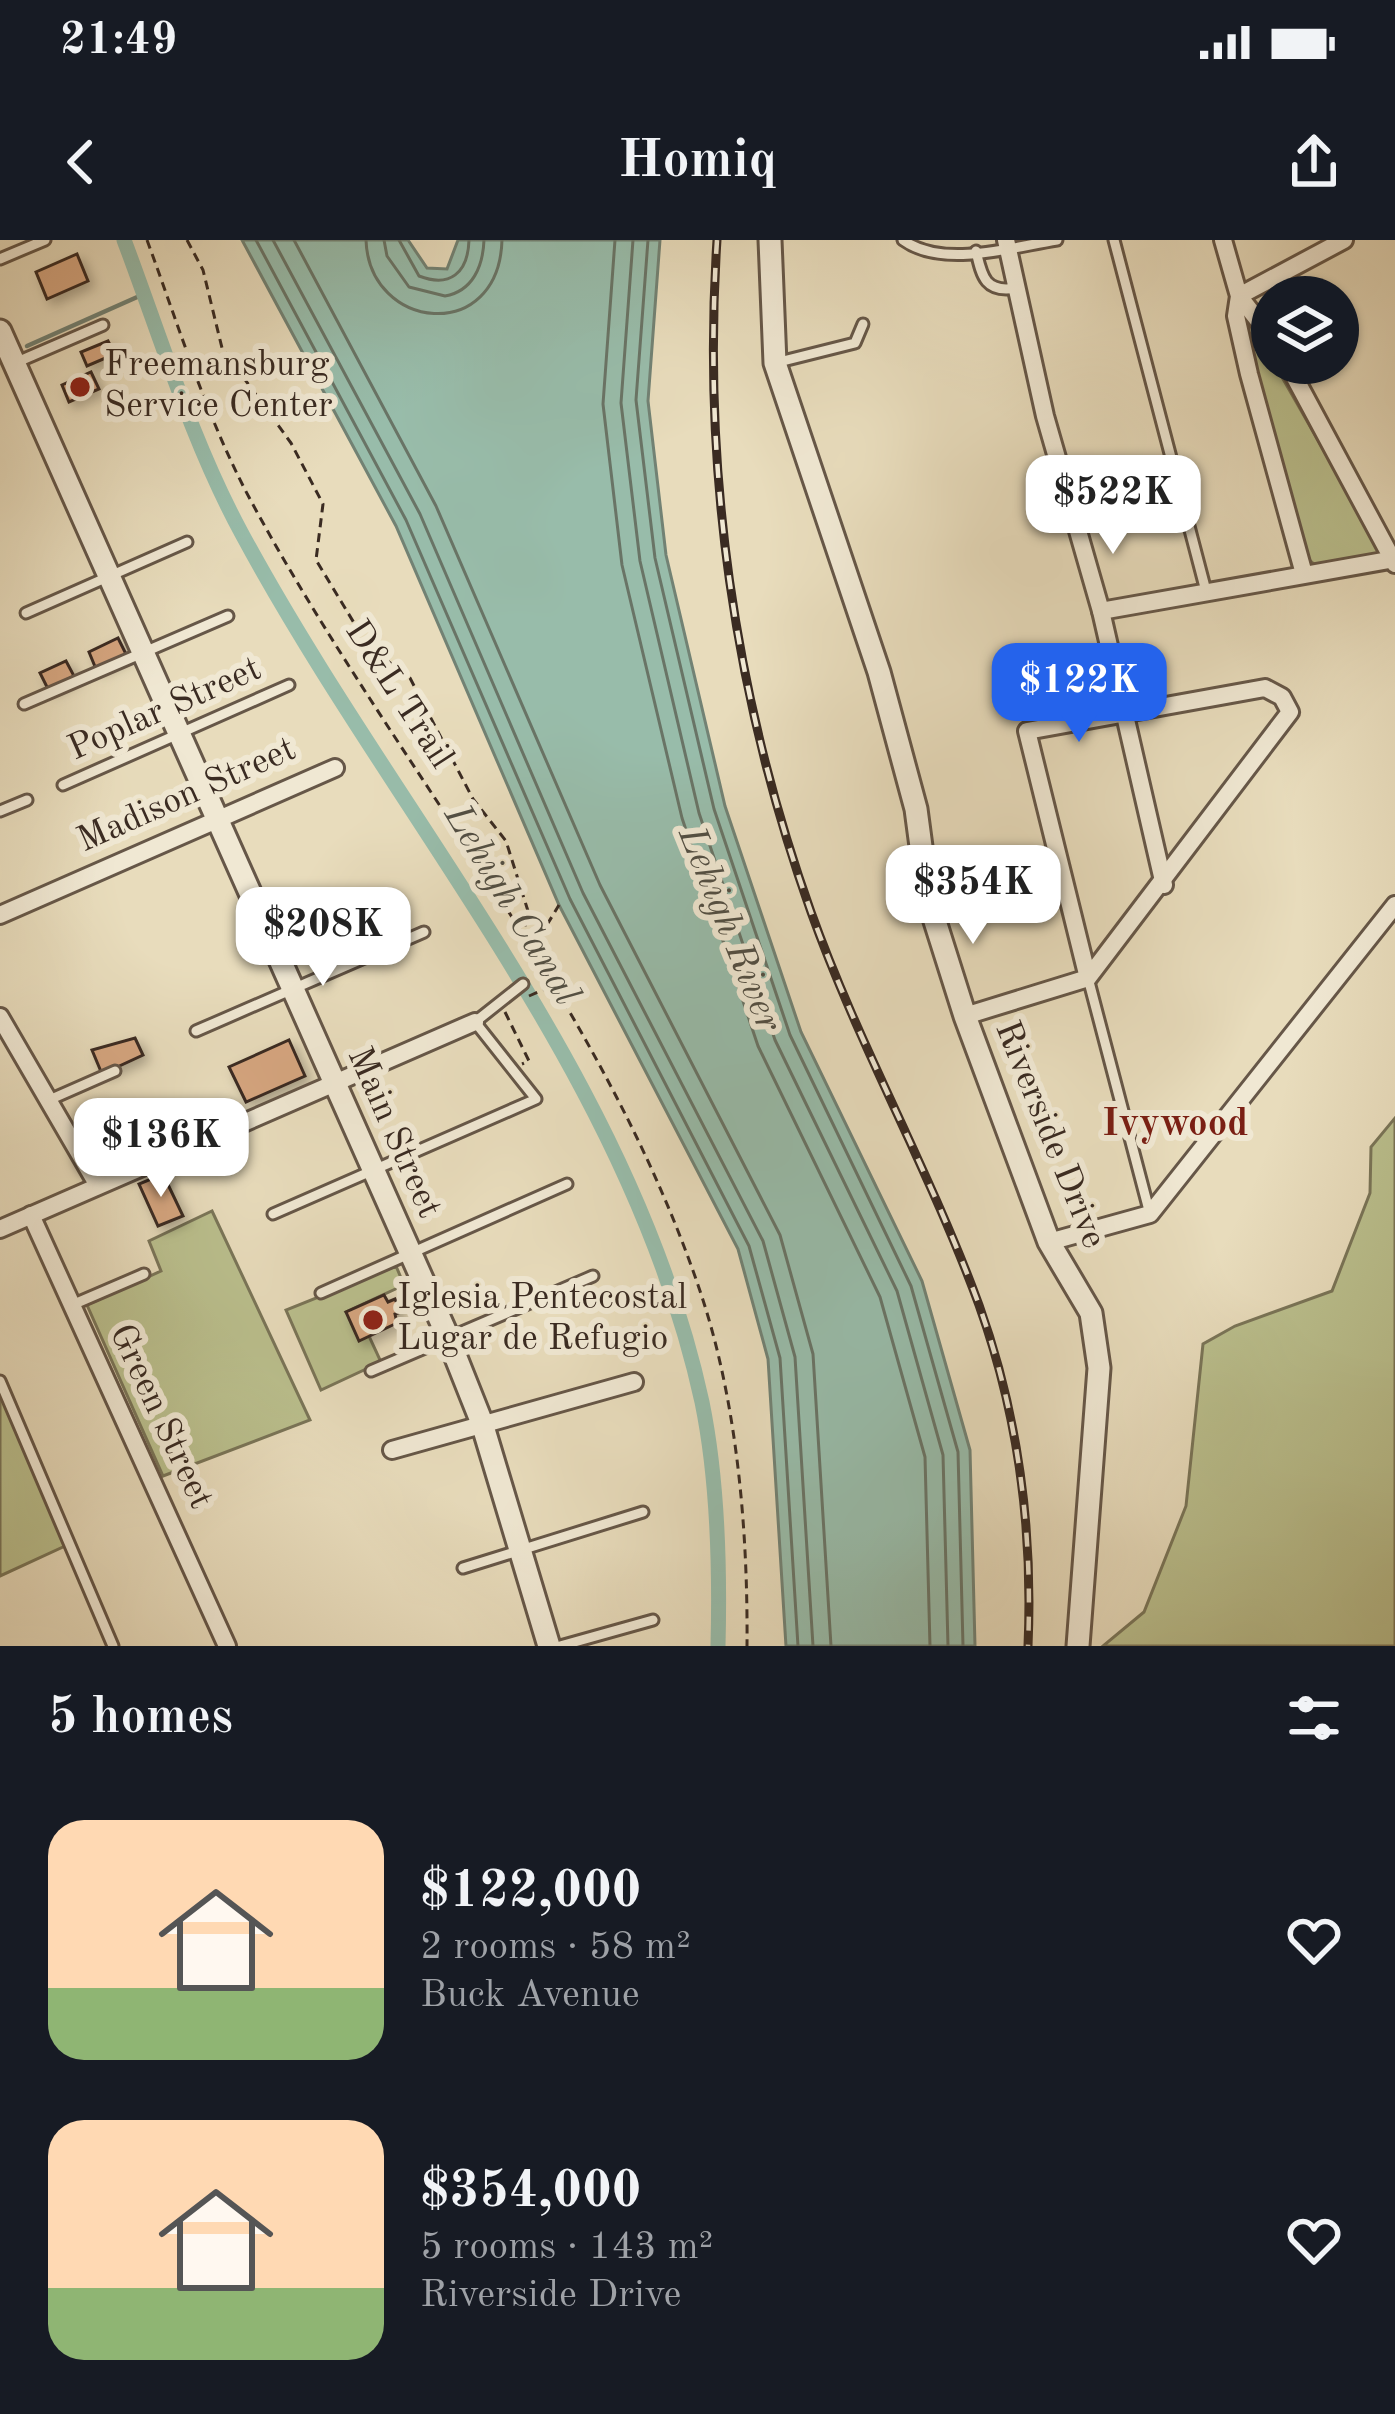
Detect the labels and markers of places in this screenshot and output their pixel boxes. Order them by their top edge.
place label: Freemansburg Service Center [104,348,333,425]
marker: Freemansburg Service Center [67,374,93,400]
pin: $522K [1029,455,1197,557]
pin: $122K [995,643,1163,745]
pin: $354K [889,845,1057,947]
pin: $208K [239,887,407,989]
pin: $136K [77,1098,245,1200]
place label: Iglesia Pentecostal Lugar de Refugio [397,1281,687,1358]
marker: Iglesia Pentecostal Lugar de Refugio [360,1307,386,1333]

